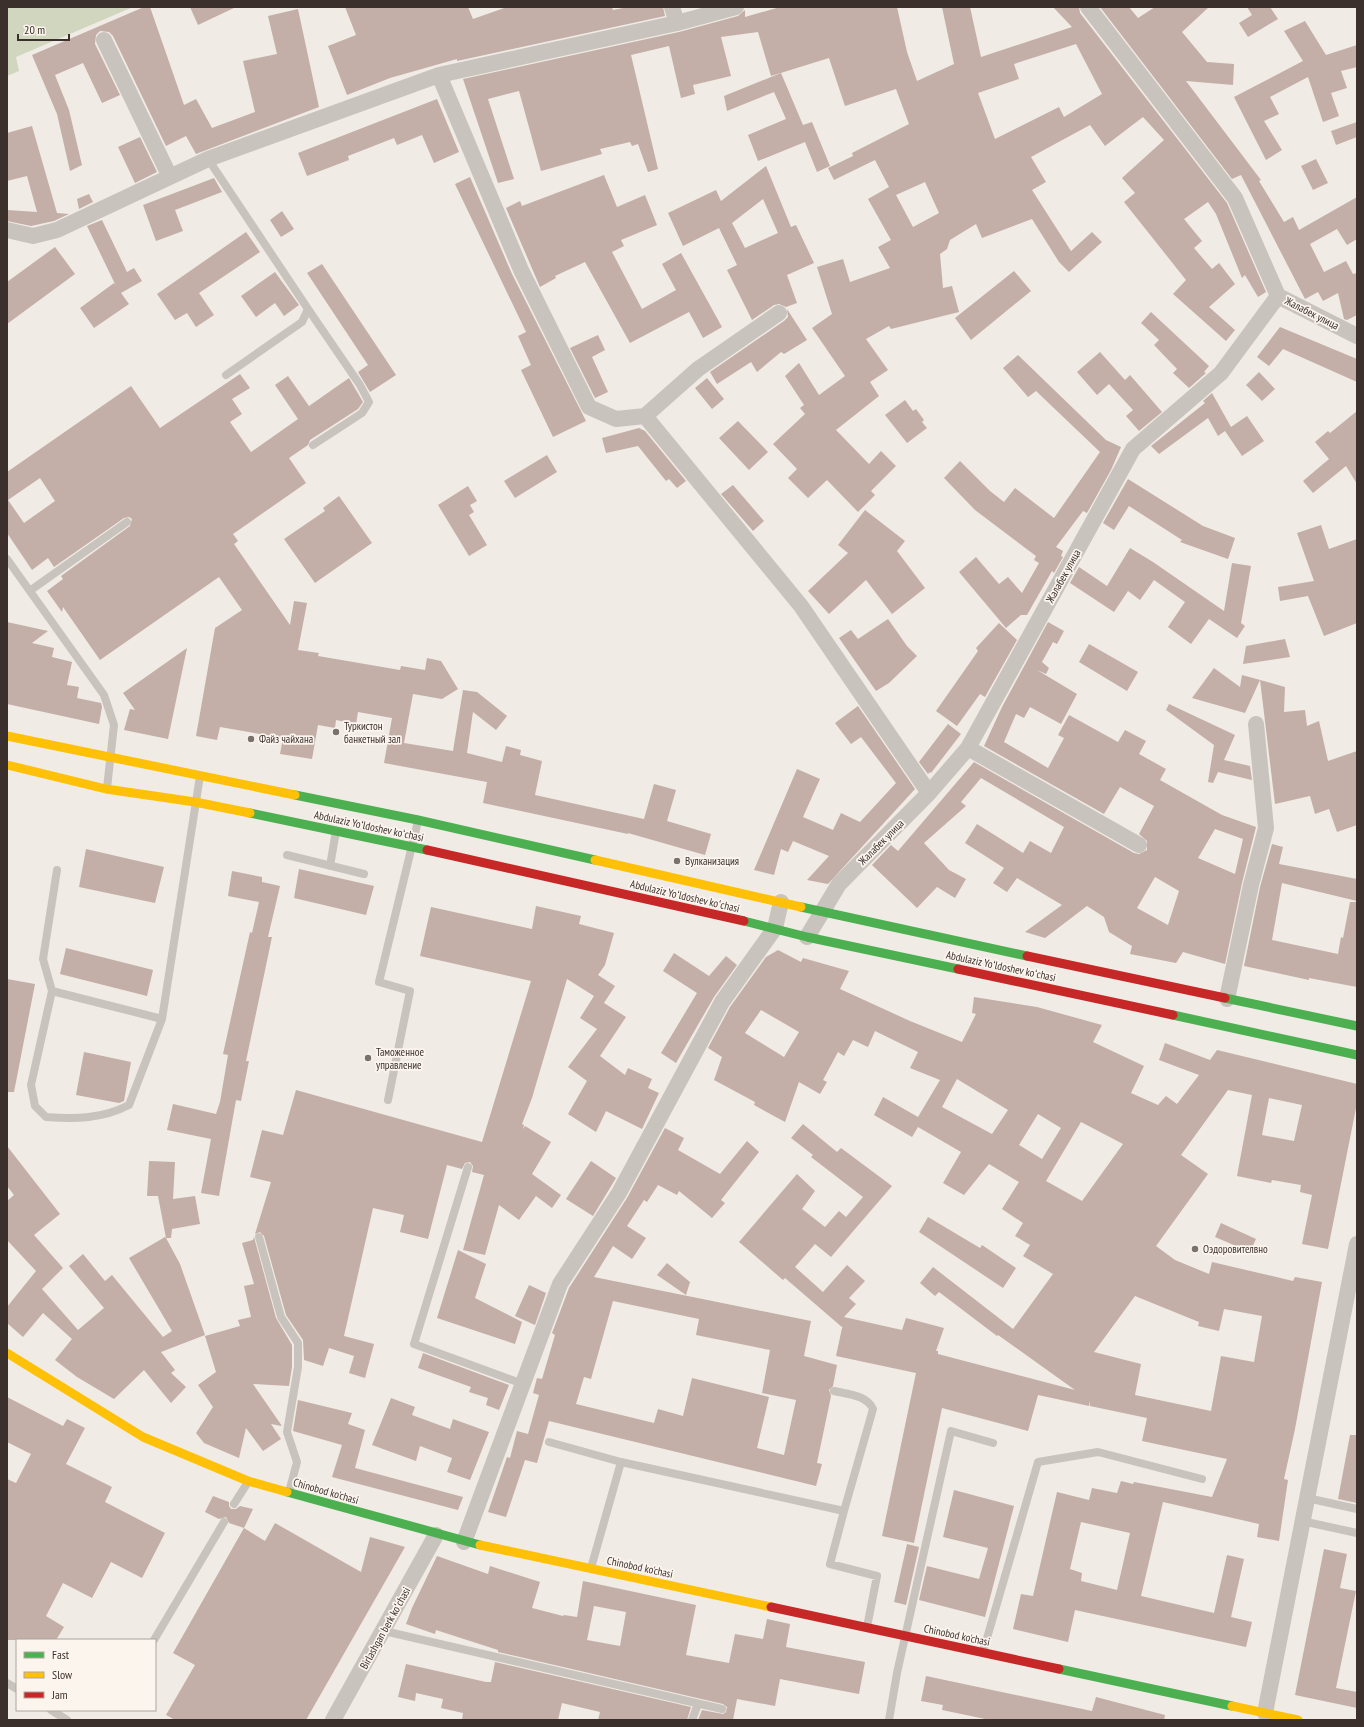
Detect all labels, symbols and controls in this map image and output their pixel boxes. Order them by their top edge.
scale bar [18,16,69,42]
text: 20 m [24,22,45,37]
street label: Жалабек улица [1282,293,1341,333]
street label: Жалабек улица [1042,547,1083,606]
place label: Туркистон банкетный зал [344,719,401,746]
marker: Туркистон банкетный зал [331,727,341,737]
place label: Файз чайхана [259,732,313,746]
marker: Файз чайхана [246,734,256,744]
street label: Abdulaziz Yoʻldoshev koʻchasi [313,808,425,844]
street label: Жалабек улица [855,816,907,868]
place label: Вулканизация [685,854,739,868]
marker: Вулканизация [672,856,682,866]
street label: Abdulaziz Yoʻldoshev koʻchasi [629,877,741,915]
street label: Abdulaziz Yoʻldoshev koʻchasi [945,948,1057,984]
place label: Таможенное управление [376,1045,424,1072]
marker: Таможенное управление [363,1053,373,1063]
place label: Оэдоровителвно [1203,1242,1268,1256]
marker: Оэдоровителвно [1190,1244,1200,1254]
street label: Chinobod ko'chasi [292,1475,360,1507]
street label: Chinobod ko'chasi [606,1553,674,1581]
street label: Birlashgan berk koʻchasi [357,1585,413,1671]
street label: Chinobod ko'chasi [923,1621,991,1649]
legend [16,1639,156,1711]
text: Fast [52,1647,70,1662]
text: Slow [52,1667,73,1682]
text: Jam [51,1687,68,1702]

